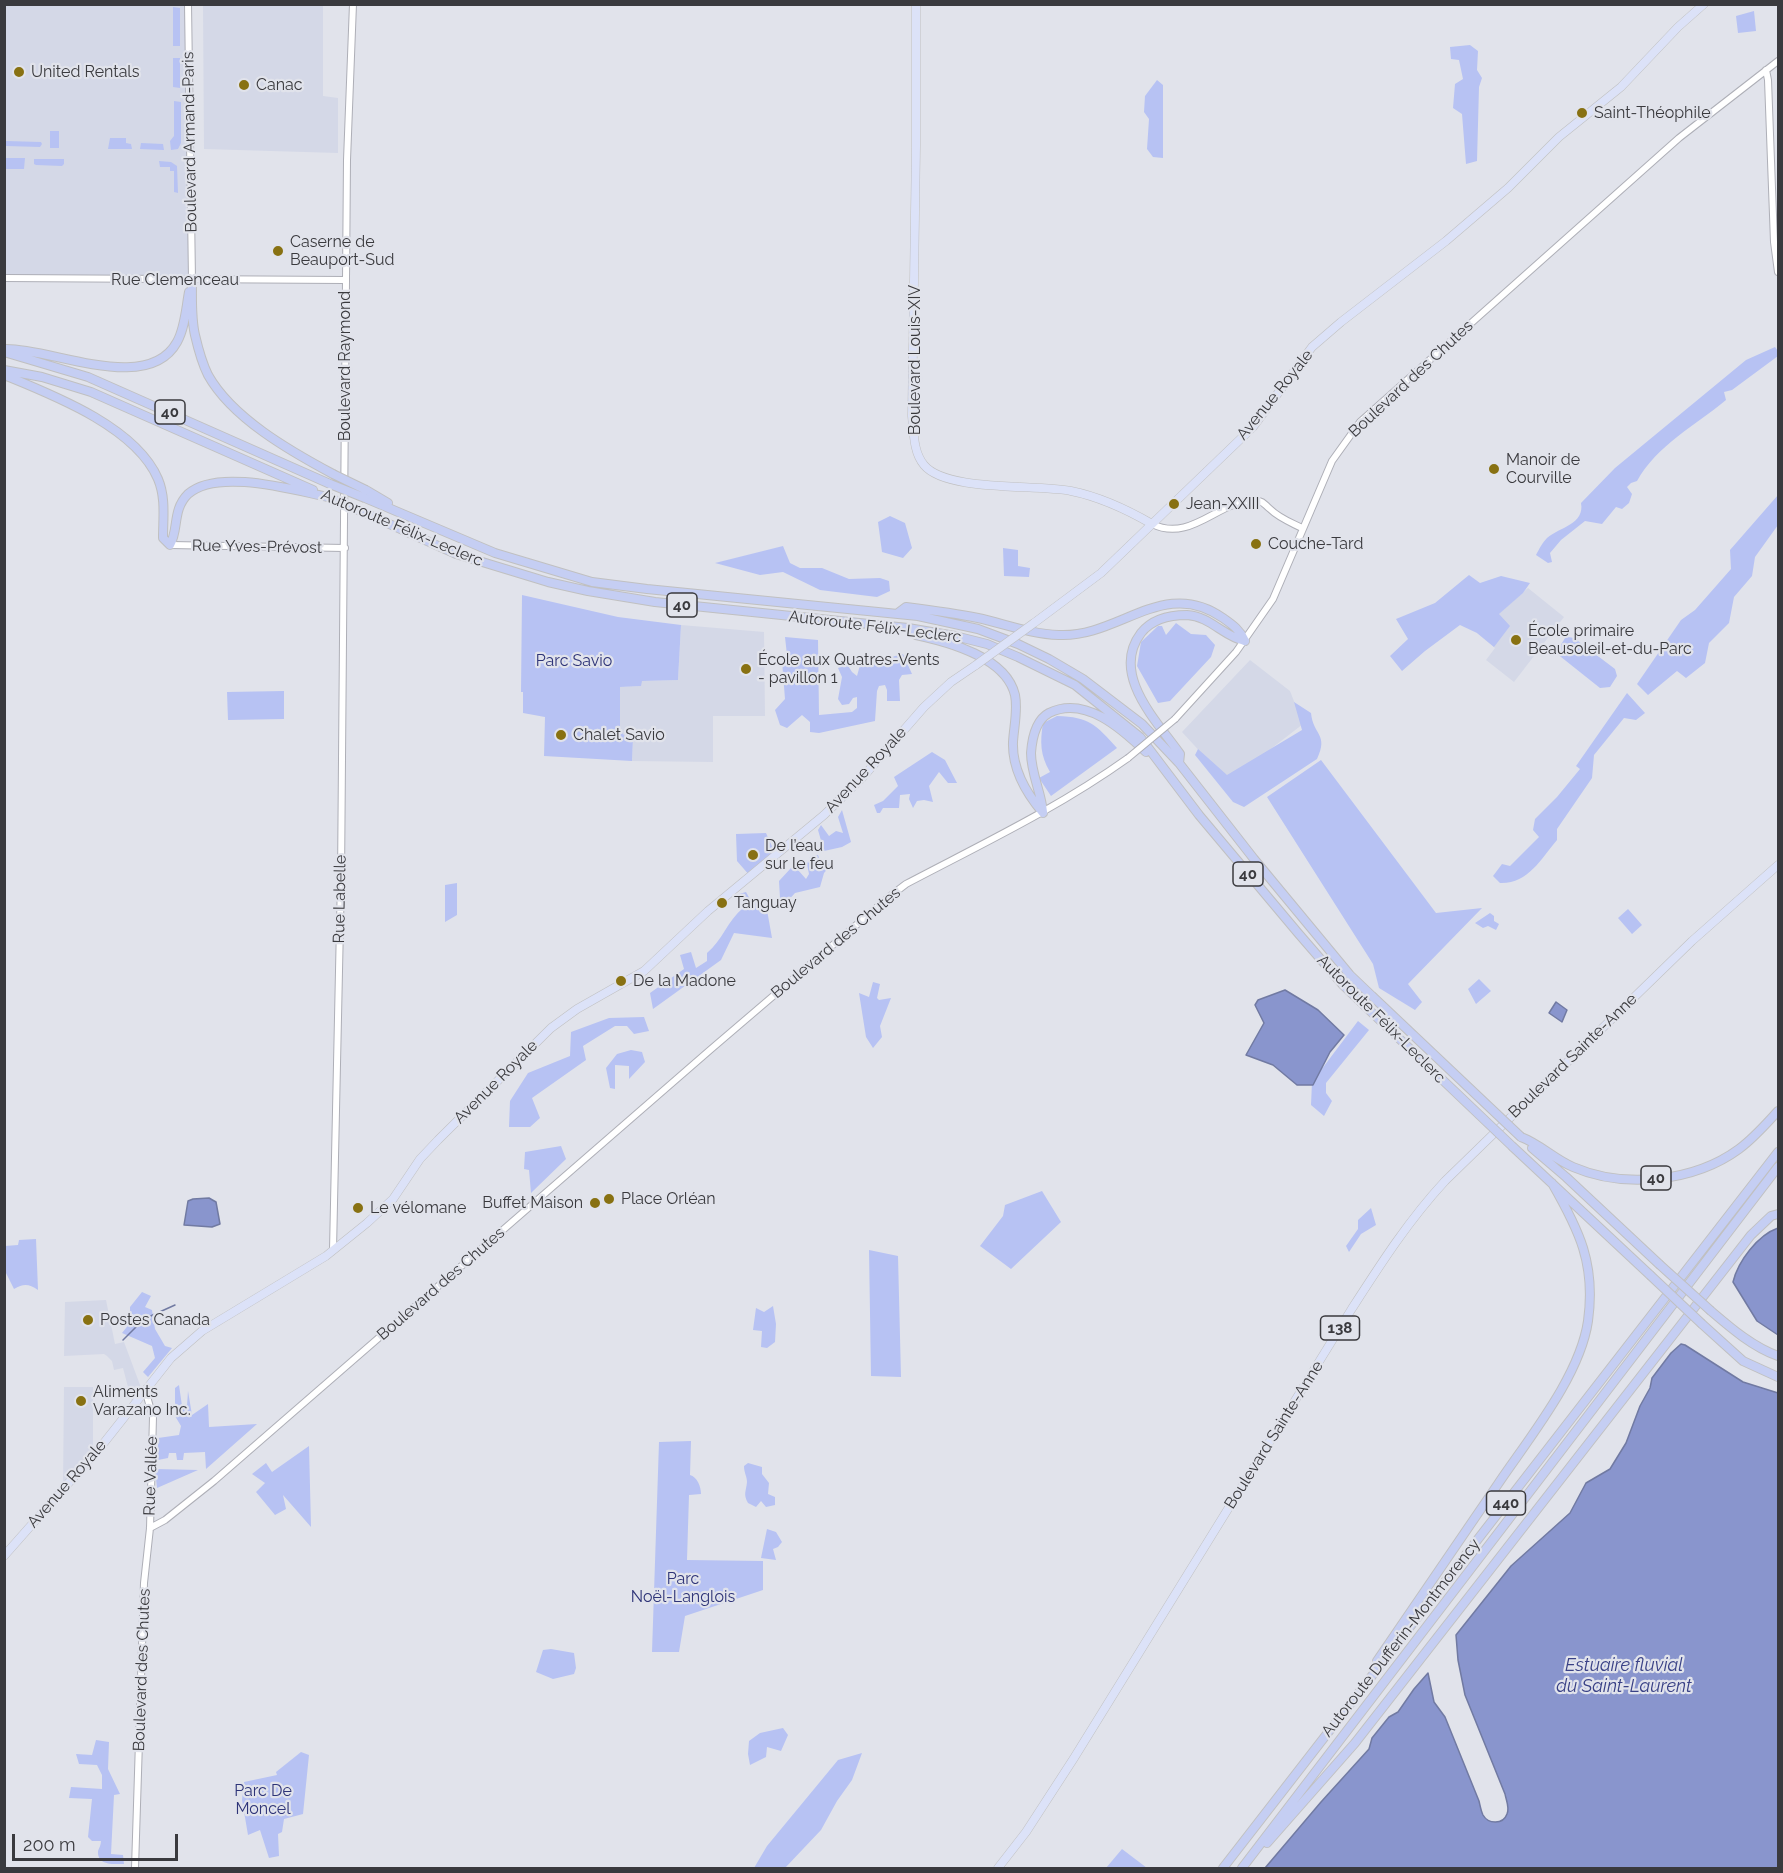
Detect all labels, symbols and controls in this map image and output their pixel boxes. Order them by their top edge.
street label: Boulevard Armand-Paris [179,51,201,233]
place label: United Rentals [31,62,139,82]
marker: United Rentals [12,65,26,79]
place label: Canac [256,75,303,95]
marker: Canac [237,78,251,92]
place label: Saint-Théophile [1594,103,1711,123]
marker: Saint-Théophile [1575,106,1589,120]
place label: Caserne de Beauport-Sud [290,232,395,270]
marker: Caserne de Beauport-Sud [271,244,285,258]
street label: Rue Clemenceau [111,270,239,290]
street label: Boulevard Louis-XIV [905,285,925,435]
street label: Boulevard Raymond [335,291,355,441]
street label: Boulevard des Chutes [1345,316,1477,442]
street label: Avenue Royale [1233,346,1317,444]
road number: 40 [155,400,185,424]
place label: Manoir de Courville [1506,450,1580,488]
marker: Manoir de Courville [1487,462,1501,476]
street label: Autoroute Félix-Leclerc [318,485,486,571]
place label: Jean-XXIII [1186,494,1260,514]
marker: Jean-XXIII [1167,497,1181,511]
place label: Couche-Tard [1268,534,1363,554]
street label: Rue Yves-Prévost [192,536,322,558]
marker: Couche-Tard [1249,537,1263,551]
road number: 40 [667,593,697,617]
street label: Autoroute Félix-Leclerc [788,607,962,647]
place label: École primaire Beausoleil-et-du-Parc [1528,621,1692,659]
marker: École primaire Beausoleil-et-du-Parc [1509,633,1523,647]
place label: École aux Quatres-Vents - pavillon 1 [758,650,940,688]
park label: Parc Savio [536,651,612,671]
marker: École aux Quatres-Vents - pavillon 1 [739,662,753,676]
street label: Avenue Royale [821,723,911,817]
place label: Chalet Savio [573,725,665,745]
marker: Chalet Savio [554,728,568,742]
place label: De l’eau sur le feu [765,836,834,874]
marker: De l’eau sur le feu [746,848,760,862]
street label: Rue Labelle [330,854,350,944]
road number: 40 [1233,862,1263,886]
street label: Boulevard des Chutes [767,883,905,1003]
place label: Tanguay [734,893,797,913]
marker: Tanguay [715,896,729,910]
street label: Autoroute Félix-Leclerc [1313,951,1449,1087]
place label: De la Madone [633,971,736,991]
marker: De la Madone [614,974,628,988]
street label: Boulevard Sainte-Anne [1505,990,1641,1122]
street label: Avenue Royale [450,1036,542,1128]
road number: 40 [1641,1166,1671,1190]
place label: Place Orléan [621,1189,716,1209]
marker: Place Orléan [602,1192,616,1206]
place label: Buffet Maison [482,1193,583,1213]
marker: Buffet Maison [588,1196,602,1210]
place label: Le vélomane [370,1198,466,1218]
marker: Le vélomane [351,1201,365,1215]
street label: Boulevard des Chutes [373,1223,509,1345]
place label: Postes Canada [100,1310,210,1330]
marker: Postes Canada [81,1313,95,1327]
road number: 138 [1320,1316,1360,1340]
street label: Boulevard Sainte-Anne [1221,1357,1327,1513]
place label: Aliments Varazano Inc. [93,1382,191,1420]
marker: Aliments Varazano Inc. [74,1394,88,1408]
street label: Avenue Royale [23,1436,111,1532]
street label: Rue Vallée [140,1436,162,1516]
road number: 440 [1486,1491,1526,1515]
street label: Autoroute Dufferin-Montmorency [1318,1535,1484,1741]
park label: Parc Noël-Langlois [631,1569,735,1607]
street label: Boulevard des Chutes [130,1588,154,1752]
water label: Estuaire fluvial du Saint-Laurent [1556,1655,1692,1698]
park label: Parc De Moncel [234,1781,292,1819]
scale bar [15,1822,182,1860]
text: 200 m [23,1834,76,1855]

